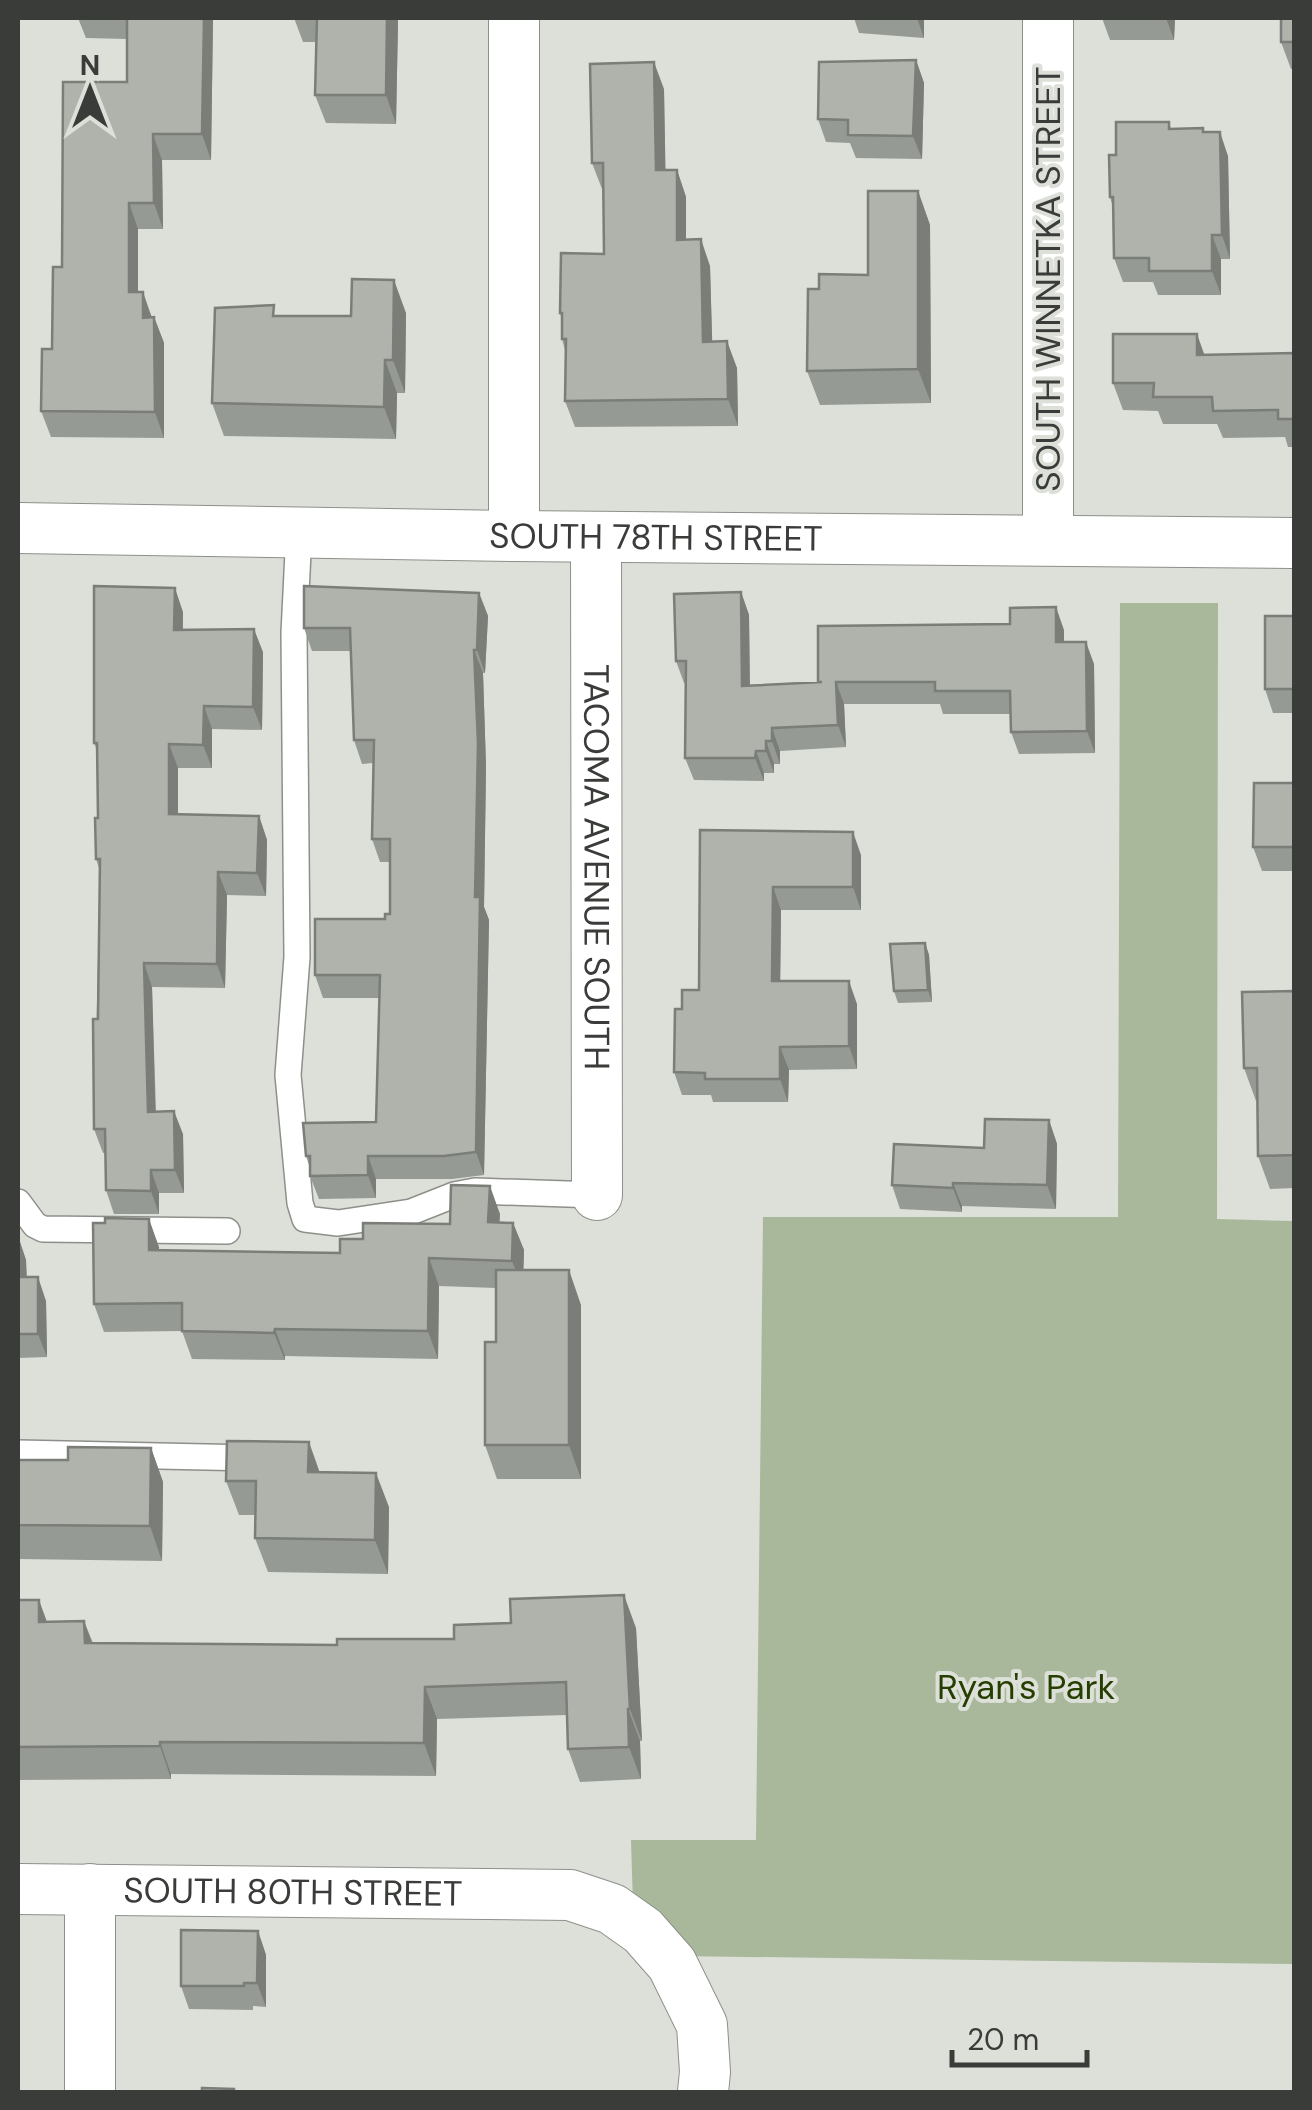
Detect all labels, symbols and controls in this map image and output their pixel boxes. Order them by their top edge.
north arrow [40,40,140,140]
text: N [80,47,100,84]
street label: SOUTH WINNETKA STREET [1025,66,1071,492]
street label: SOUTH 78TH STREET [489,513,823,562]
street label: TACOMA AVENUE SOUTH [573,664,620,1070]
park label: Ryan's Park [937,1664,1115,1710]
street label: SOUTH 80TH STREET [123,1867,463,1917]
scale bar [952,2005,1087,2067]
text: 20 m [967,2020,1039,2059]

